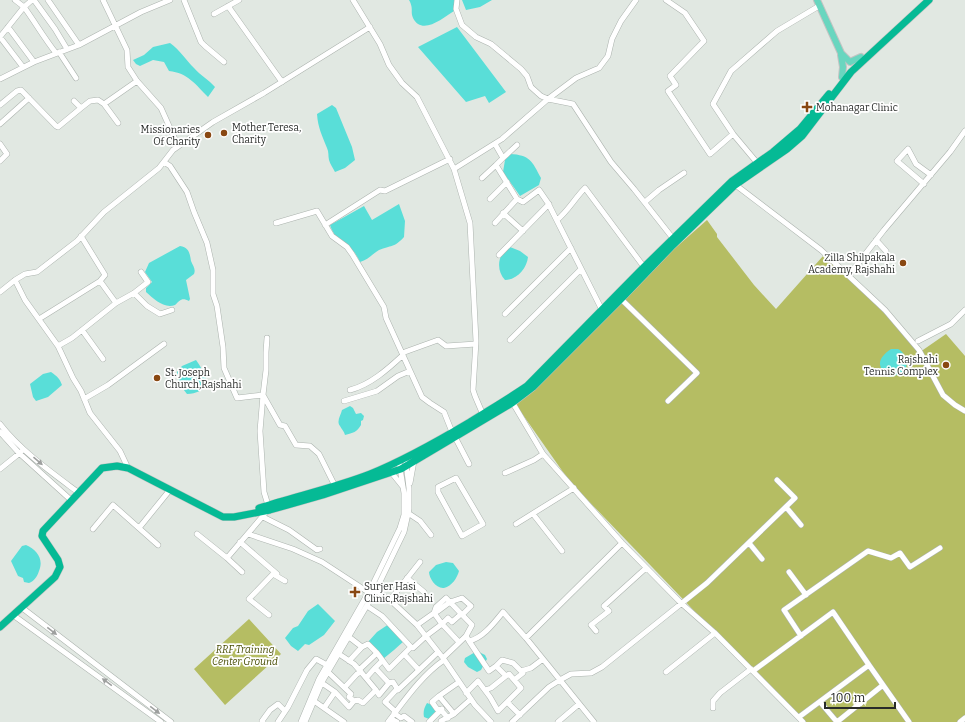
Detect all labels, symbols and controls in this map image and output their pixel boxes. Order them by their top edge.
marker: Mohanagar Clinic [801,101,813,113]
place label: Mohanagar Clinic [816,102,898,114]
place label: Mother Teresa, Charity [232,122,301,146]
place label: Missionaries Of Charity [141,124,201,148]
marker: Mother Teresa, Charity [219,128,229,138]
marker: Missionaries Of Charity [203,130,213,140]
place label: Zilla Shilpakala Academy, Rajshahi [808,252,896,276]
marker: Zilla Shilpakala Academy, Rajshahi [898,258,908,268]
place label: Rajshahi Tennis Complex [864,354,938,378]
marker: Rajshahi Tennis Complex [941,360,951,370]
place label: St. Joseph Church,Rajshahi [165,367,242,391]
marker: St. Joseph Church,Rajshahi [152,373,162,383]
one-way arrow [33,456,43,465]
place label: Surjer Hasi Clinic,Rajshahi [364,581,433,605]
marker: Surjer Hasi Clinic,Rajshahi [349,586,361,598]
one-way arrow [47,627,58,635]
park label: RRF Training Center Ground [212,644,278,668]
one-way arrow [102,678,112,686]
scale bar [825,684,895,710]
text: 100 m [831,691,866,705]
one-way arrow [150,706,160,714]

